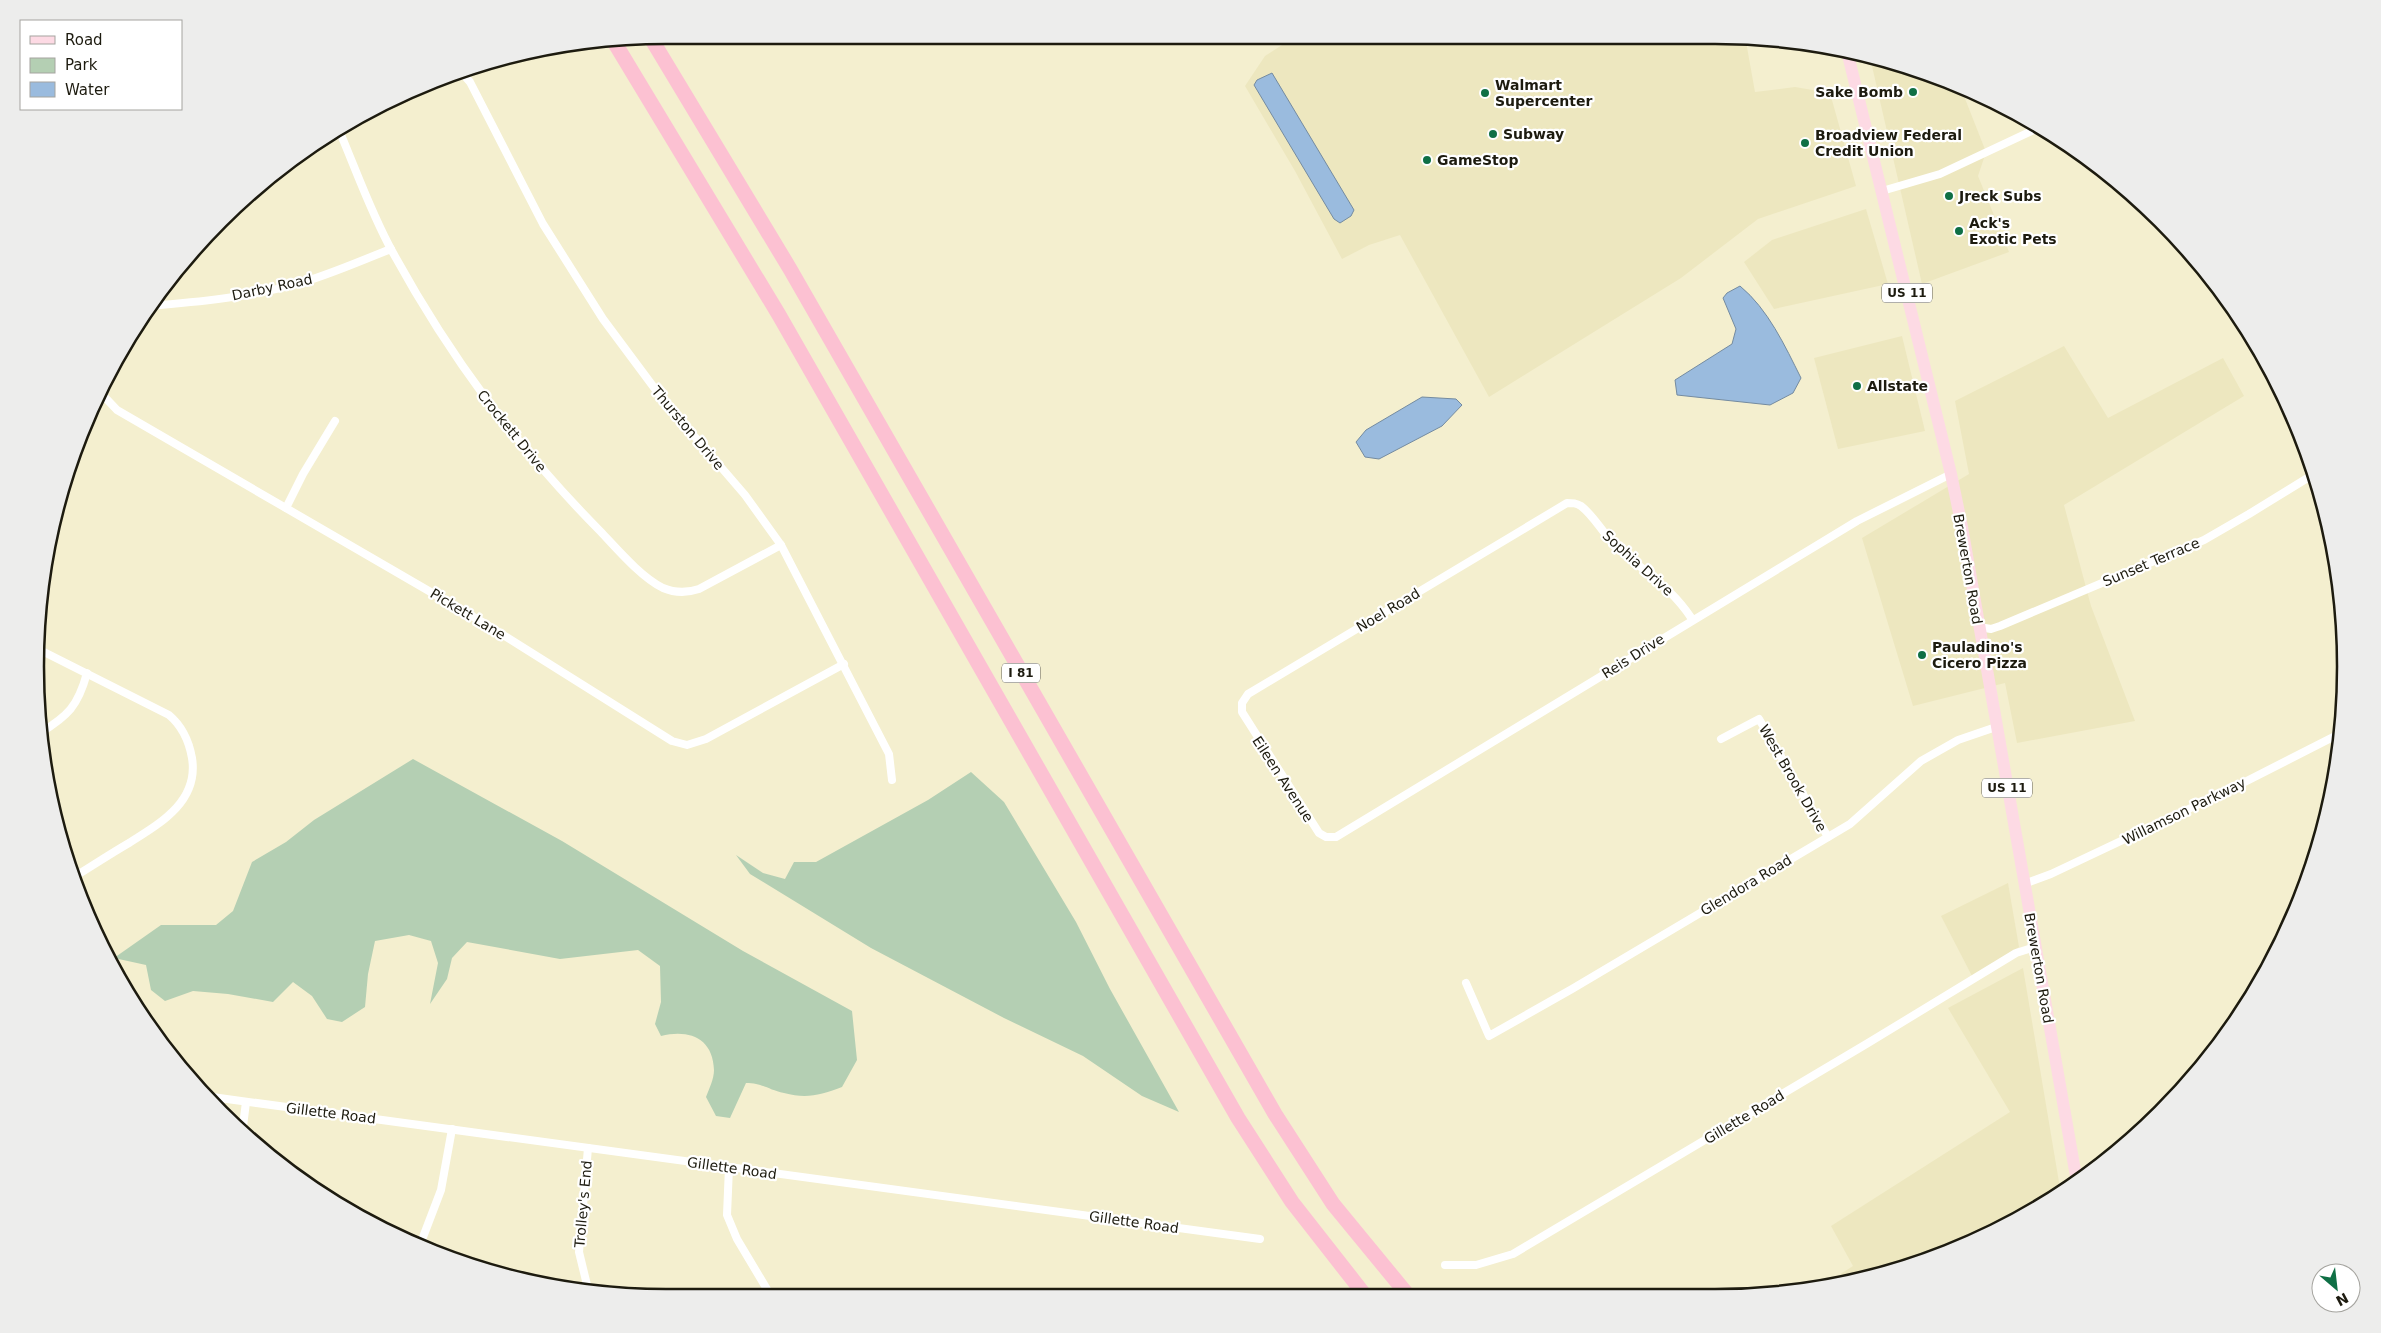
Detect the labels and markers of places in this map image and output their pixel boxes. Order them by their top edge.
place label: Walmart Supercenter [1495,77,1592,109]
place label: Sake Bomb [1815,84,1903,100]
marker: Sake Bomb [1907,86,1919,98]
marker: Walmart Supercenter [1479,87,1491,99]
place label: Subway [1503,126,1564,142]
place label: Broadview Federal Credit Union [1815,127,1962,159]
marker: Subway [1487,128,1499,140]
marker: Broadview Federal Credit Union [1799,137,1811,149]
place label: GameStop [1437,152,1518,168]
marker: GameStop [1421,154,1433,166]
place label: Jreck Subs [1958,188,2042,204]
marker: Jreck Subs [1943,190,1955,202]
place label: Ack's Exotic Pets [1969,215,2057,247]
marker: Ack's Exotic Pets [1953,225,1965,237]
place label: Allstate [1867,378,1928,394]
marker: Allstate [1851,380,1863,392]
place label: Pauladino's Cicero Pizza [1932,639,2027,671]
marker: Pauladino's Cicero Pizza [1916,649,1928,661]

